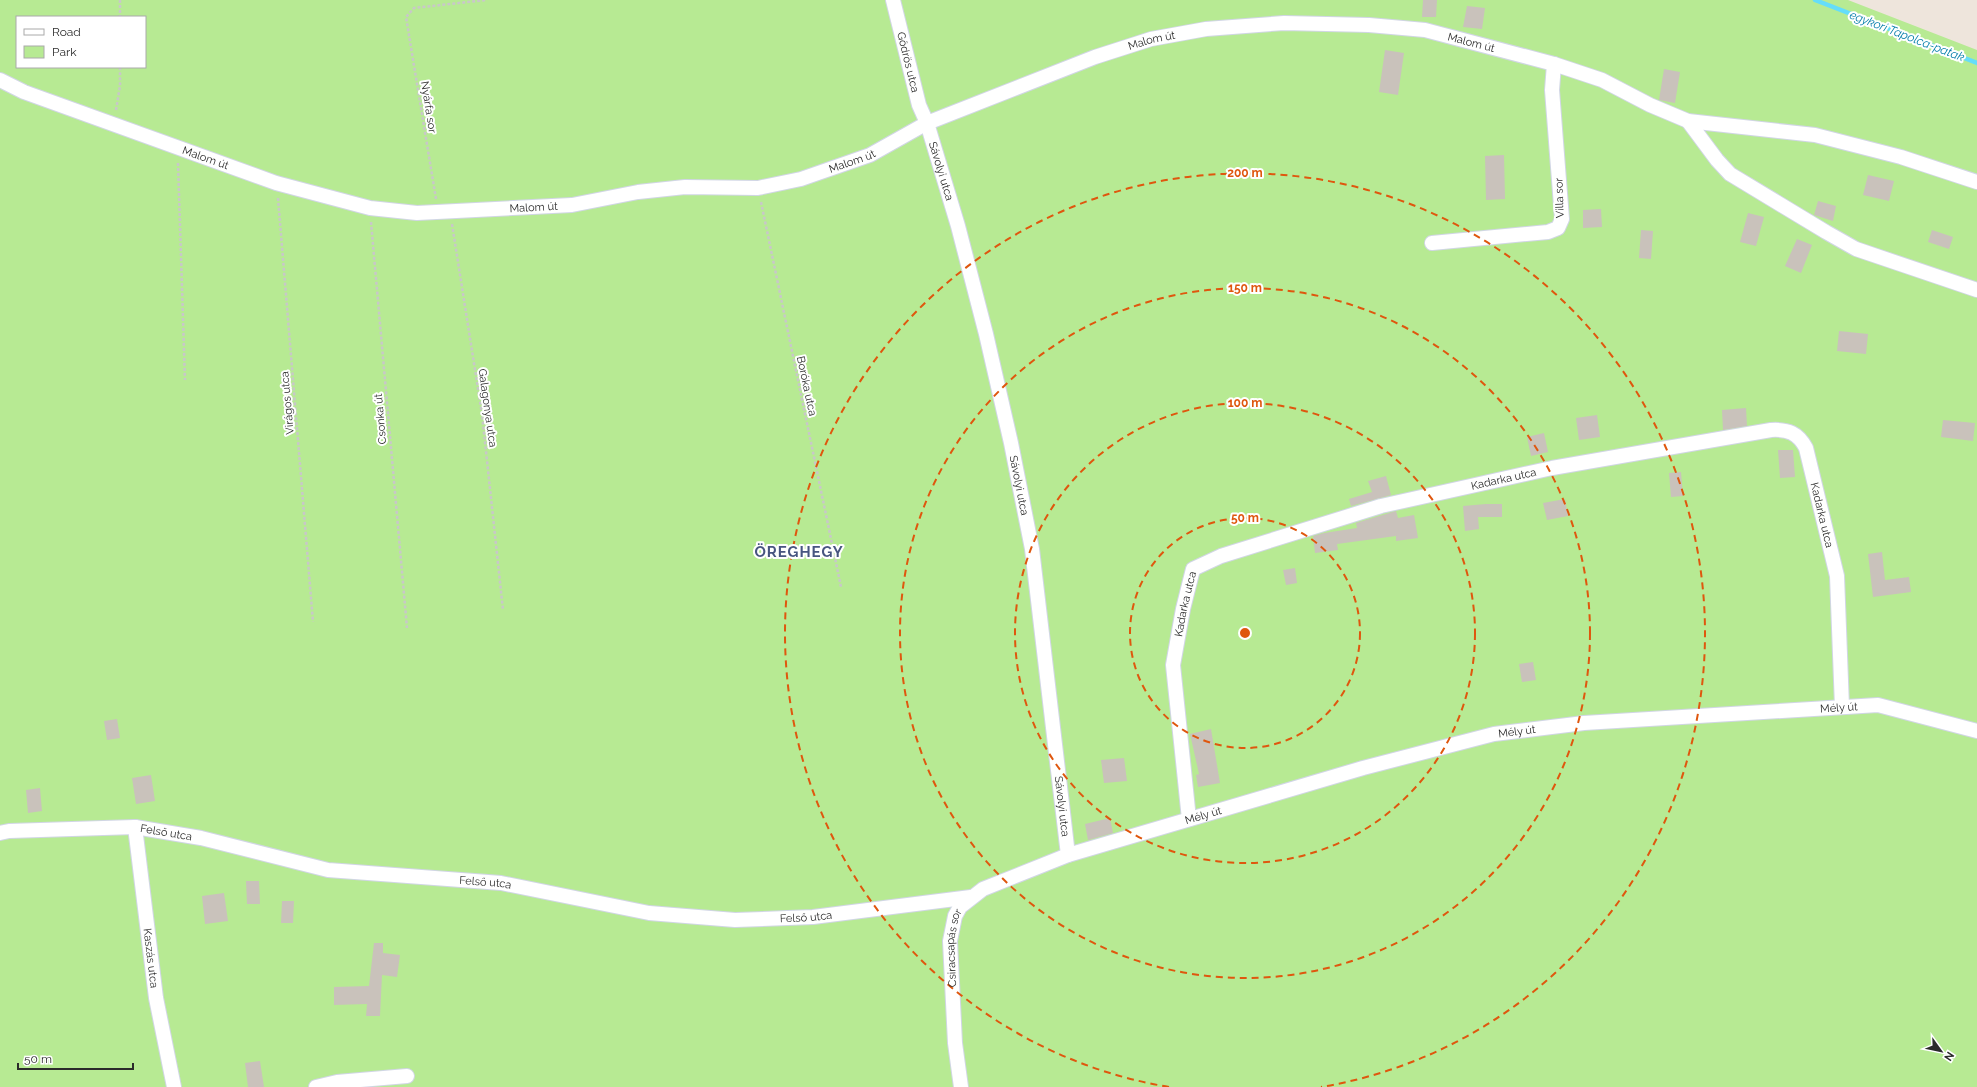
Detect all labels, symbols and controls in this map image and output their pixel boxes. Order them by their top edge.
water label: egykori Tapolca-patak [1848,8,1967,65]
legend [16,16,146,68]
text: Road [52,25,81,39]
street label: Malom út [1126,29,1177,53]
street label: Malom út [1446,30,1497,55]
street label: Gödrös utca [894,31,922,94]
text: Park [52,45,77,59]
street label: Nyárfa sor [418,80,439,134]
street label: Sávolyi utca [926,140,956,202]
street label: Malom út [181,144,231,173]
street label: Malom út [827,147,878,176]
text: 200 m [1227,166,1263,180]
street label: Villa sor [1552,177,1567,218]
street label: Malom út [509,200,558,215]
text: 150 m [1228,281,1262,295]
street label: Boróka utca [794,355,819,417]
street label: Galagonya utca [476,368,499,448]
street label: Virágos utca [278,371,297,435]
street label: Csonka út [372,393,389,445]
text: 100 m [1228,396,1262,410]
street label: Sávolyi utca [1007,454,1031,517]
street label: Kadarka utca [1470,466,1538,493]
street label: Kadarka utca [1808,481,1836,549]
text: 50 m [1231,511,1259,525]
district label: ÖREGHEGY [754,543,844,561]
street label: Kadarka utca [1172,570,1199,638]
centre of rings [1238,626,1252,640]
street label: Mély út [1820,700,1858,716]
street label: Mély út [1497,723,1537,740]
street label: Sávolyi utca [1052,775,1072,837]
street label: Mély út [1183,804,1223,827]
street label: Felső utca [139,822,193,843]
street label: Felső utca [459,874,513,892]
street label: Csiracsapás sor [944,906,965,987]
street label: Felső utca [780,909,833,925]
street label: Kaszás utca [140,927,161,989]
north arrow [1921,1031,1961,1071]
scale bar [18,1045,133,1071]
text: N [1941,1049,1957,1063]
text: 50 m [24,1052,52,1066]

